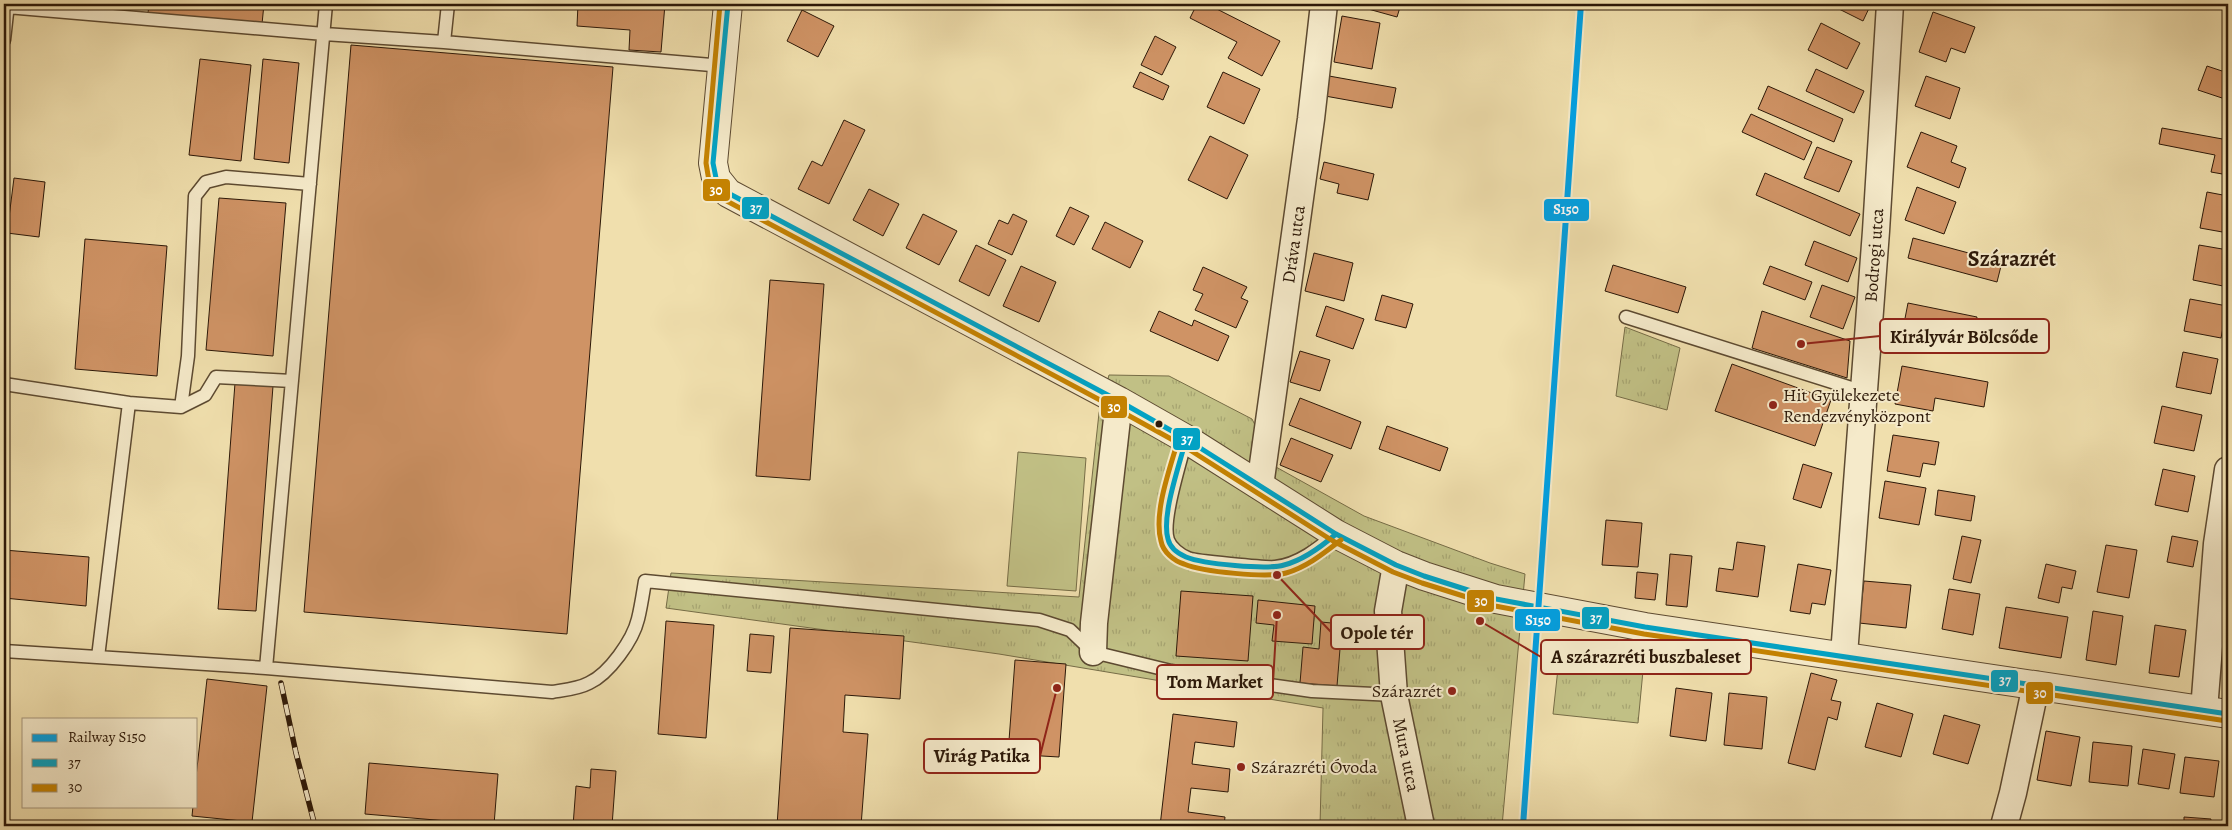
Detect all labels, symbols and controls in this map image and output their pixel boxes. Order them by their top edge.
line badge: 30 [702,178,731,202]
text: 30 [709,181,723,200]
line badge: 37 [741,196,770,220]
line badge: S150 [1543,198,1590,222]
text: 37 [750,199,762,218]
text: S150 [1553,200,1579,219]
street label: Dráva utca [1276,203,1311,285]
street label: Bodrogi utca [1859,207,1889,303]
district label: Szárazrét [1968,244,2057,274]
callout: Királyvár Bölcsőde [1880,319,2049,353]
text: Királyvár Bölcsőde [1890,324,2038,350]
place label: Hit Gyülekezete Rendezvényközpont [1783,383,1931,428]
line badge: 30 [1100,395,1128,419]
text: 30 [1107,398,1121,417]
marker: Hit Gyülekezete Rendezvényközpont [1767,399,1779,411]
unlabelled marker [1154,419,1164,429]
line badge: 37 [1172,427,1201,451]
text: 37 [1181,430,1193,449]
line badge: 30 [1466,589,1495,613]
text: 30 [1474,592,1488,611]
line badge: 37 [1581,606,1610,630]
line badge: S150 [1514,608,1561,632]
text: 37 [1590,609,1602,628]
text: S150 [1525,611,1551,630]
callout: Opole tér [1331,615,1424,649]
text: Opole tér [1341,620,1414,646]
callout: A szárazréti buszbaleset [1541,640,1751,674]
text: A szárazréti buszbaleset [1550,644,1742,670]
callout: Tom Market [1157,665,1273,699]
text: Tom Market [1167,669,1264,695]
line badge: 37 [1990,669,2019,693]
text: 37 [1999,671,2011,690]
place label: Szárazrét [1372,679,1442,703]
line badge: 30 [2025,681,2054,705]
text: 30 [2033,684,2047,703]
marker: Szárazrét [1446,685,1458,697]
street label: Mura utca [1387,716,1426,795]
legend [22,718,198,808]
text: Railway S150 [68,727,146,747]
callout: Virág Patika [924,739,1040,773]
text: Virág Patika [933,743,1031,769]
text: 37 [68,753,81,773]
place label: Szárazréti Óvoda [1251,755,1378,779]
marker: Szárazréti Óvoda [1235,761,1247,773]
text: 30 [68,777,82,797]

